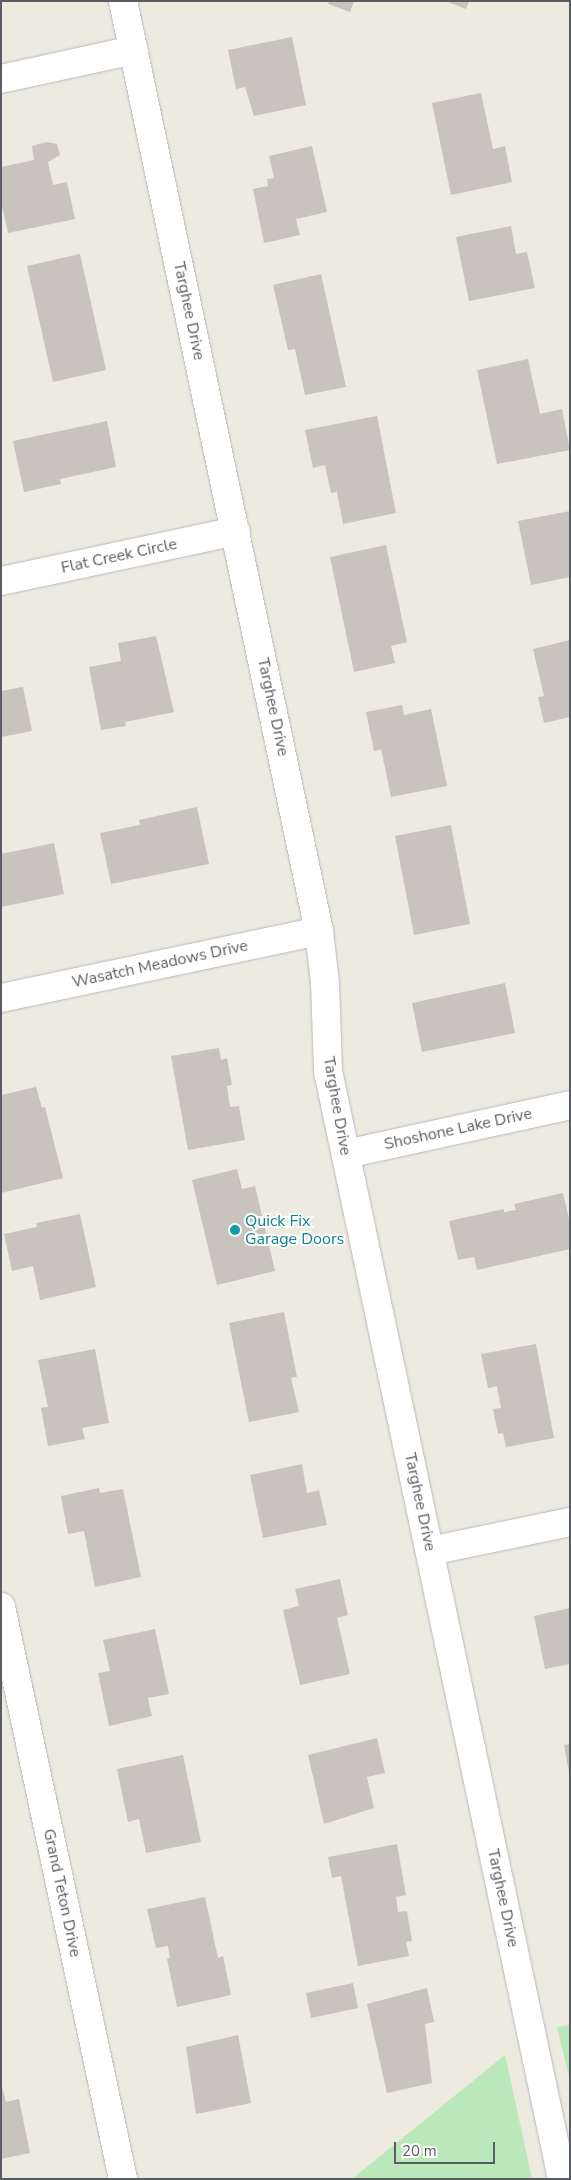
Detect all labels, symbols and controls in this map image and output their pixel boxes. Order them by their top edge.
street label: Targhee Drive [169,260,209,362]
street label: Flat Creek Circle [59,534,179,578]
street label: Targhee Drive [253,656,293,758]
street label: Wasatch Meadows Drive [70,936,250,992]
street label: Targhee Drive [319,1055,355,1157]
street label: Shoshone Lake Drive [382,1104,534,1154]
place label: Quick Fix Garage Doors [245,1211,344,1249]
marker: Quick Fix Garage Doors [229,1224,241,1236]
street label: Targhee Drive [400,1451,440,1553]
street label: Grand Teton Drive [39,1827,85,1959]
street label: Targhee Drive [483,1847,523,1949]
scale bar [396,2132,497,2164]
text: 20 m [402,2141,437,2161]

